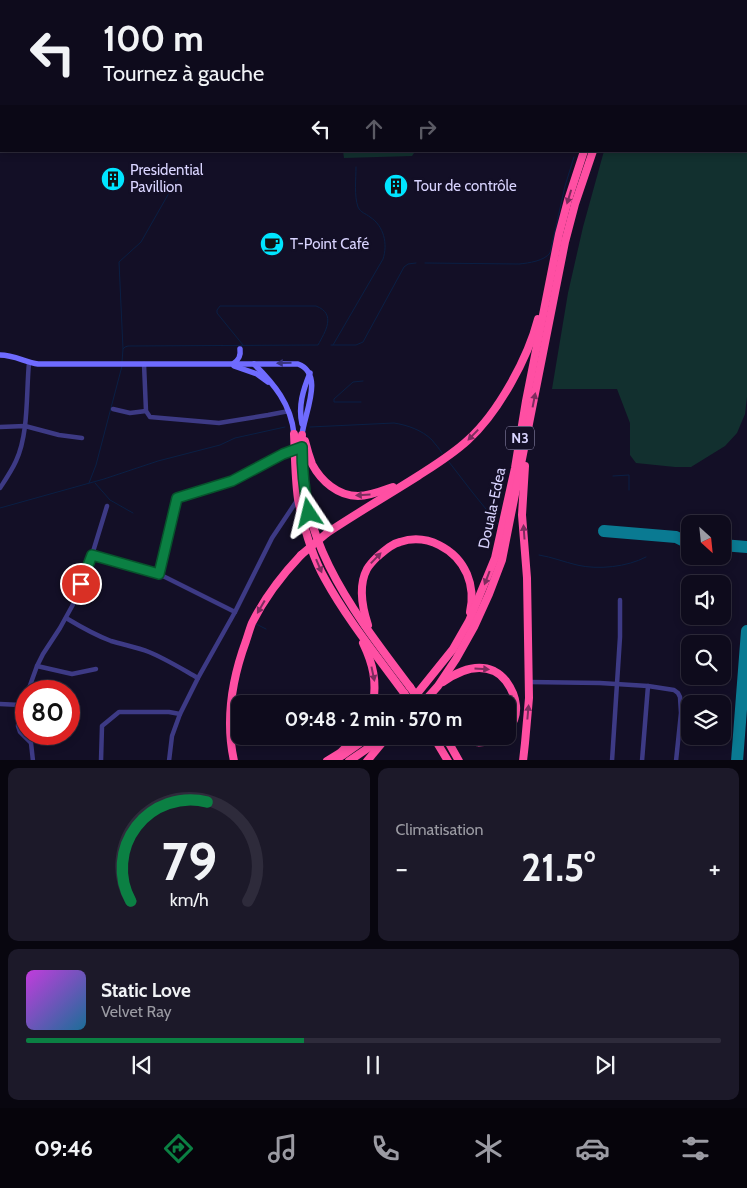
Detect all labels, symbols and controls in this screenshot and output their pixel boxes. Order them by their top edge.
text: 100 m [103,17,204,60]
icon: left [20,20,85,85]
text: Tournez à gauche [103,60,264,87]
icon: left [307,115,335,143]
icon: ahead [360,115,388,143]
icon: right [413,115,441,143]
place label: Presidential Pavillion [130,161,204,196]
building icon: Presidential Pavillion [100,166,126,192]
building icon: Tour de contrôle [383,173,409,199]
place label: Tour de contrôle [414,177,517,195]
one-way arrow [564,190,572,205]
cafe icon: T-Point Café [259,231,285,257]
place label: T-Point Café [290,235,369,253]
one-way arrow [275,360,291,368]
one-way arrow [531,392,539,408]
road number: N3 [506,426,534,449]
one-way arrow [468,428,480,440]
street label: Douala-Edea [475,465,510,550]
position arrow [282,486,334,538]
one-way arrow [355,492,371,500]
north arrow [681,515,731,565]
map controls [681,515,731,745]
one-way arrow [519,524,527,540]
one-way arrow [370,553,382,565]
one-way arrow [316,559,324,573]
pin [60,563,102,605]
icon: arrive [67,570,95,598]
one-way arrow [483,571,490,586]
button: sound [681,575,731,625]
one-way arrow [257,601,266,614]
button: search [681,635,731,685]
one-way arrow [474,666,490,674]
one-way arrow [369,667,377,682]
speed limit sign: 80 [15,680,80,745]
button: layers [681,695,731,745]
one-way arrow [524,704,532,720]
text: 09:48 · 2 min · 570 m [285,708,462,731]
text: Climatisation [396,820,484,839]
text: 79 [161,830,217,893]
text: 21.5° [521,844,595,891]
text: − [396,851,408,885]
text: + [709,851,721,885]
text: km/h [169,889,208,910]
text: Static Love [101,979,191,1002]
text: Velvet Ray [101,1002,172,1021]
icon: previous [128,1051,156,1079]
icon: pause [359,1051,387,1079]
icon: next [591,1051,619,1079]
icon: directions [161,1131,196,1166]
icon: music [265,1131,300,1166]
icon: phone [368,1131,403,1166]
icon: climate [471,1131,506,1166]
icon: car [575,1131,610,1166]
icon: filters [678,1131,713,1166]
text: 09:46 [34,1135,93,1162]

